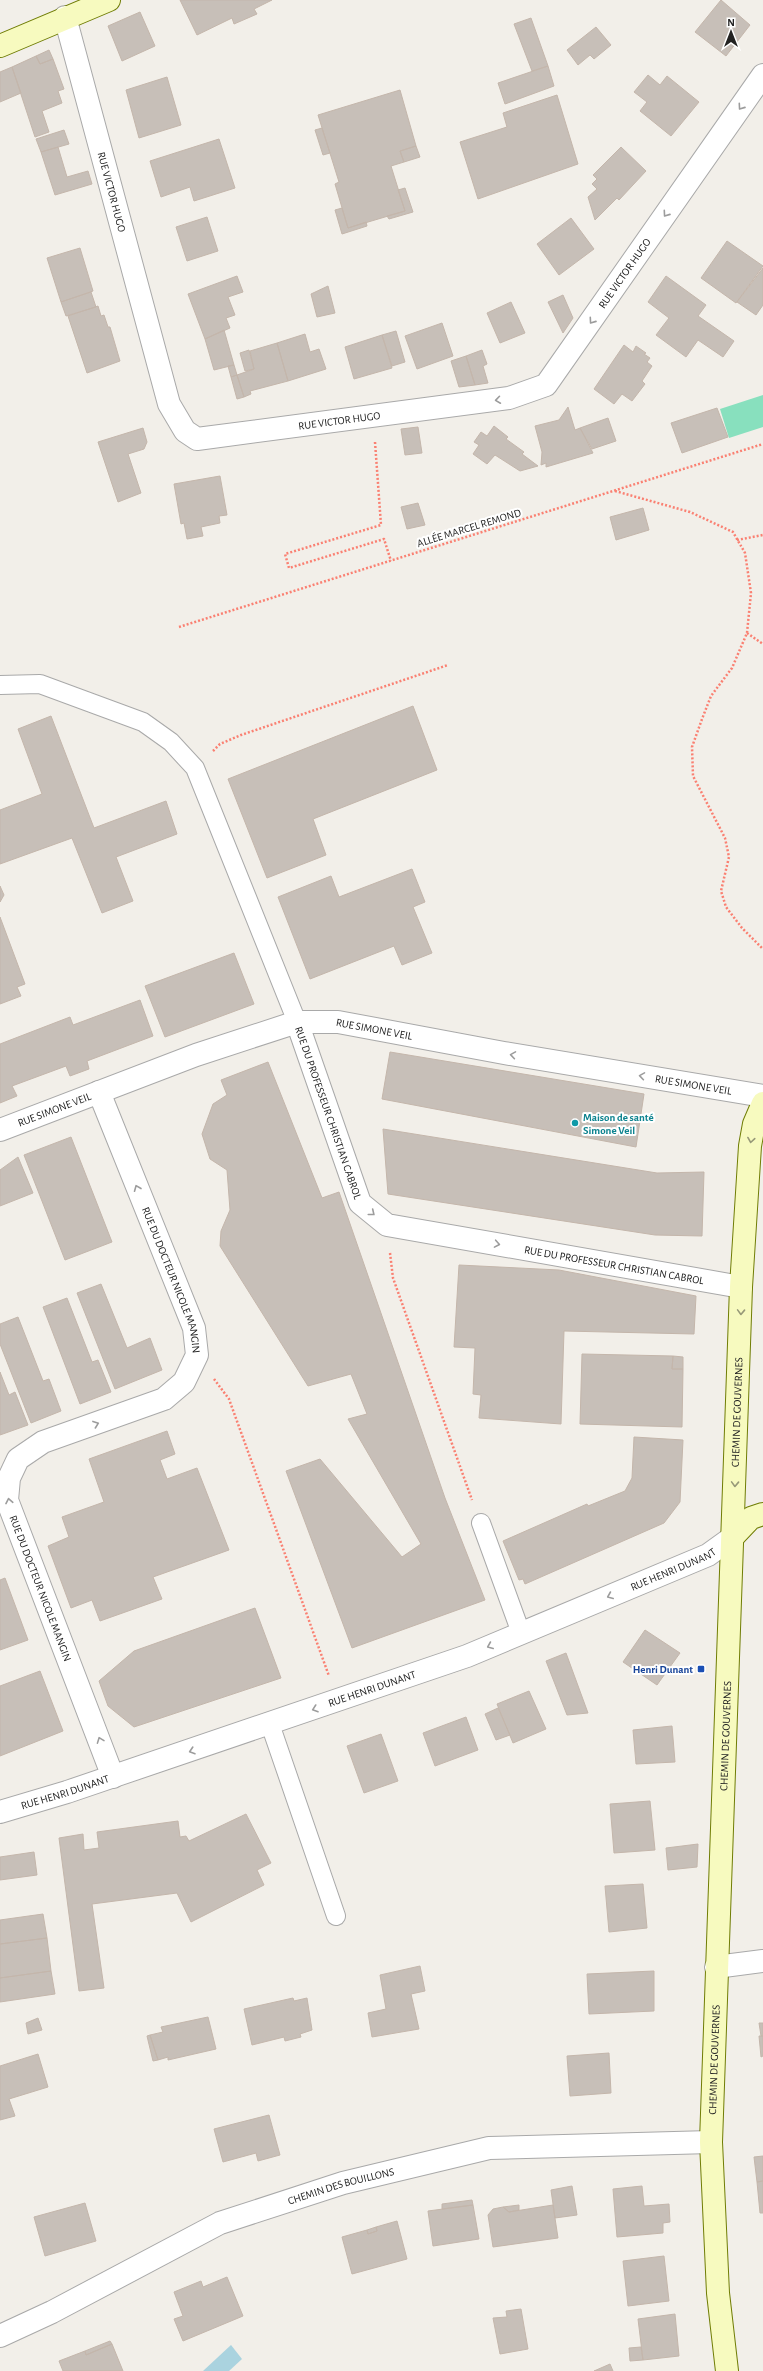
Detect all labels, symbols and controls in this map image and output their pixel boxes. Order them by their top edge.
north arrow [711,12,751,52]
text: N [727,17,735,28]
one-way arrow [739,103,746,110]
street label: RUE VICTOR HUGO [96,151,128,233]
one-way arrow [663,210,671,217]
street label: RUE VICTOR HUGO [596,236,652,310]
one-way arrow [589,317,597,324]
one-way arrow [494,395,501,404]
street label: RUE VICTOR HUGO [298,409,381,431]
street label: ALLÉE MARCEL REMOND [415,506,522,549]
street label: RUE SIMONE VEIL [335,1016,414,1041]
street label: RUE DU PROFESSEUR CHRISTIAN CABROL [293,1025,364,1201]
one-way arrow [510,1051,516,1060]
one-way arrow [639,1072,645,1081]
street label: RUE SIMONE VEIL [654,1073,733,1096]
street label: RUE SIMONE VEIL [16,1090,93,1128]
place label: Maison de santé Simone Veil [583,1112,654,1136]
marker: Maison de santé Simone Veil [570,1118,580,1128]
one-way arrow [747,1137,756,1143]
one-way arrow [134,1184,142,1191]
street label: RUE DU DOCTEUR NICOLE MANGIN [140,1205,202,1354]
one-way arrow [368,1208,375,1215]
one-way arrow [493,1239,500,1247]
street label: RUE DU PROFESSEUR CHRISTIAN CABROL [523,1244,705,1286]
one-way arrow [736,1309,745,1315]
street label: CHEMIN DE GOUVERNES [729,1357,744,1467]
one-way arrow [92,1420,99,1428]
one-way arrow [731,1481,740,1487]
one-way arrow [6,1498,14,1504]
street label: RUE DU DOCTEUR NICOLE MANGIN [8,1514,74,1663]
street label: RUE HENRI DUNANT [629,1545,718,1592]
one-way arrow [606,1591,614,1599]
one-way arrow [487,1642,494,1650]
place label: Henri Dunant [633,1664,693,1675]
marker: Henri Dunant [696,1664,706,1674]
street label: RUE HENRI DUNANT [327,1668,418,1708]
street label: CHEMIN DE GOUVERNES [718,1681,733,1791]
one-way arrow [312,1704,319,1712]
one-way arrow [96,1737,104,1744]
one-way arrow [188,1746,195,1754]
street label: RUE HENRI DUNANT [20,1772,111,1811]
street label: CHEMIN DE GOUVERNES [706,2005,721,2115]
street label: CHEMIN DES BOUILLONS [286,2165,395,2206]

